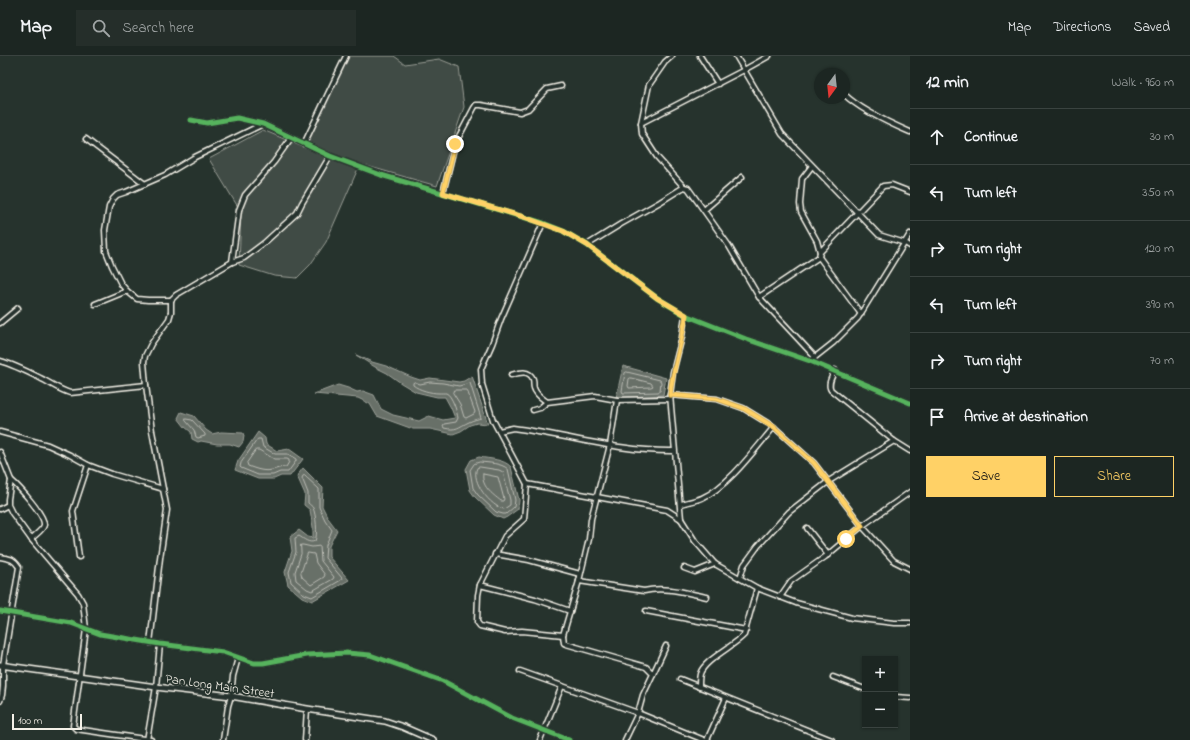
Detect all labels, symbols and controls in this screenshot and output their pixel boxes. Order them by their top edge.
search box [76,10,356,46]
text: Map [20,14,52,41]
icon: search [90,17,112,39]
text: Search here [122,17,194,39]
text: Map [1008,17,1031,38]
text: Directions [1053,17,1111,38]
text: Saved [1133,17,1170,38]
north arrow [814,68,850,104]
text: 12 min [926,70,969,95]
text: Walk · 960 m [1111,73,1174,92]
icon: ahead [926,126,948,148]
text: Continue [964,126,1018,148]
text: 30 m [1150,127,1174,146]
route end [446,135,464,153]
icon: left [926,182,948,204]
text: Turn left [964,182,1017,204]
text: 350 m [1142,183,1174,202]
icon: right [926,238,948,260]
text: Turn right [964,238,1022,260]
text: 120 m [1144,239,1174,258]
icon: left [926,294,948,316]
text: Turn left [964,294,1017,316]
text: 390 m [1146,295,1174,314]
icon: right [926,350,948,372]
text: Turn right [964,350,1022,372]
text: 70 m [1150,351,1174,370]
icon: arrive [926,406,948,428]
text: Arrive at destination [964,406,1088,428]
button: Save [926,456,1046,497]
button: Share [1054,456,1174,497]
route start [837,530,855,548]
map controls [862,656,898,728]
button: + [862,656,898,692]
street label: Pan Long Main Street [164,669,276,705]
button: − [862,692,898,728]
scale bar [12,712,82,731]
text: 100 m [18,713,42,729]

